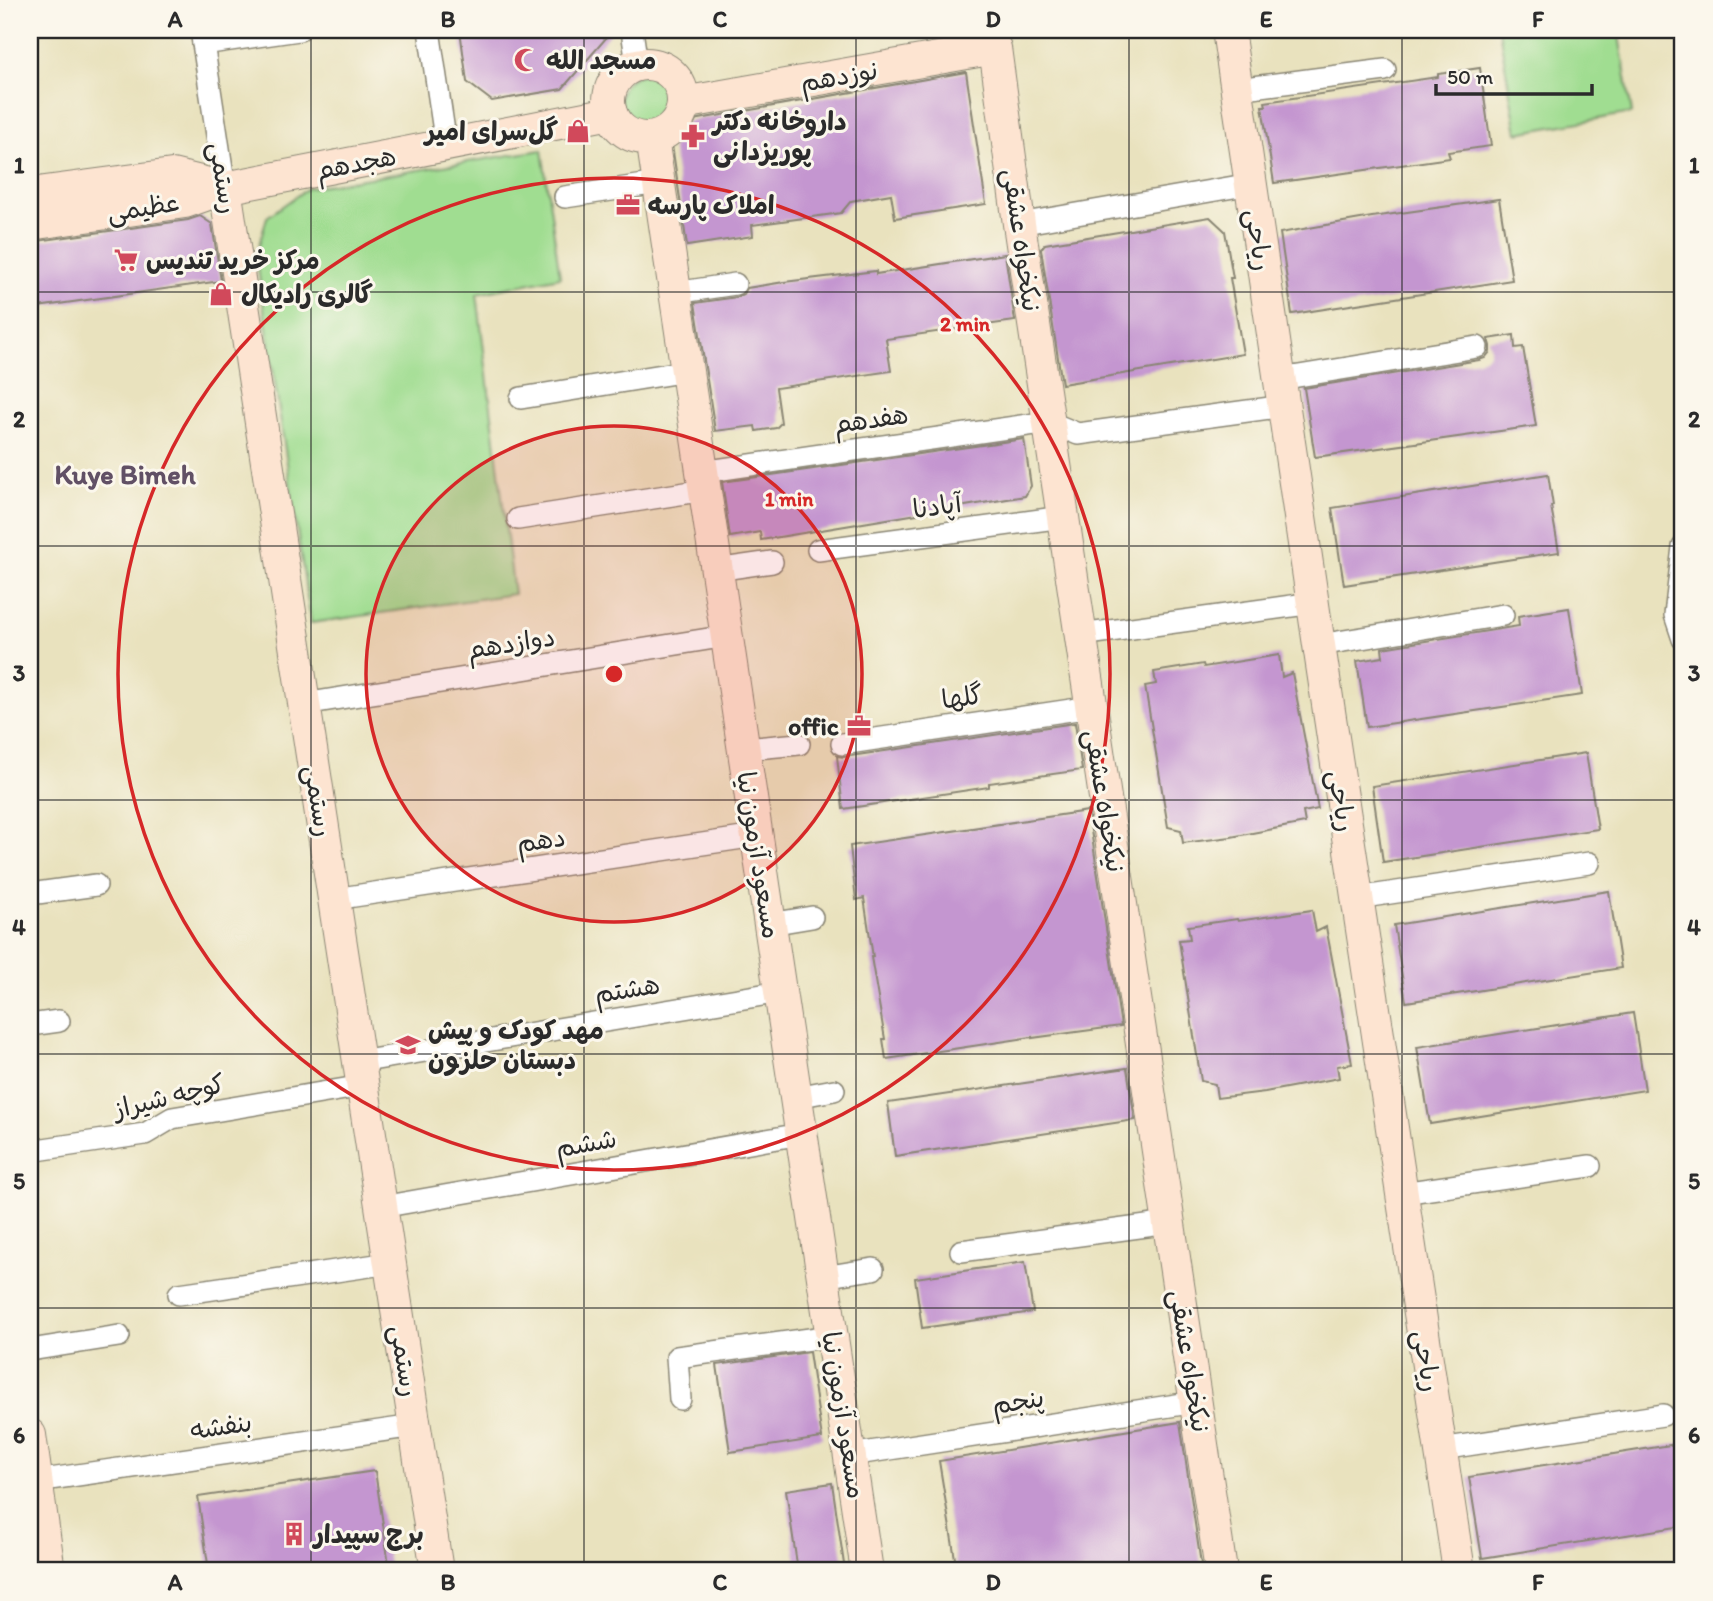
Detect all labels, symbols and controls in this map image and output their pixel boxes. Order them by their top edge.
text: A [167,5,183,33]
text: B [441,5,456,33]
text: C [713,5,728,33]
text: D [985,5,1001,33]
text: E [1260,5,1273,33]
text: F [1532,5,1545,33]
place label: مسجد الله [546,44,656,76]
mosque icon: مسجد الله [512,46,540,74]
scale bar [1436,52,1592,96]
street label: نوزدهم [798,53,881,102]
text: 50 m [1447,64,1494,89]
place label: داروخانه دکتر پوریزدانی [711,105,847,168]
place label: گل‌سرای امیر [422,115,558,147]
shop icon: گل‌سرای امیر [564,117,592,145]
pharmacy icon: داروخانه دکتر پوریزدانی [679,122,707,150]
street label: رستمی [202,140,245,216]
street label: هجدهم [313,140,399,190]
text: 1 [14,151,25,179]
text: 1 [1689,151,1700,179]
street label: نیکخواه عشقی [995,167,1048,314]
street label: عظیمی [104,185,182,229]
place label: املاک پارسه [648,189,775,222]
office icon: املاک پارسه [614,191,642,219]
street label: ریاحی [1238,207,1279,273]
place label: مرکز خرید تندیس [146,244,320,276]
supermarket icon: مرکز خرید تندیس [112,246,140,274]
place label: گالری رادیکال [241,278,373,310]
shop icon: گالری رادیکال [207,280,235,308]
text: 2 min [940,311,991,336]
street label: هفدهم [832,398,911,444]
text: 2 [13,405,26,433]
text: 2 [1688,405,1701,433]
district label: Kuye Bimeh [54,457,197,491]
text: 1 min [765,486,814,511]
street label: آپادنا [911,487,965,526]
street label: دوازدهم [465,620,558,670]
text: 3 [13,659,26,687]
text: 3 [1688,659,1701,687]
centre of rings [602,662,626,686]
street label: گلها [939,678,985,716]
place label: offic [788,710,839,742]
office icon: offic [845,712,873,740]
street label: نیکخواه عشقی [1077,727,1132,875]
street label: رستمی [297,763,340,839]
street label: ریاحی [1320,768,1363,834]
street label: مسعود آزمون نیا [729,769,788,941]
street label: دهم [514,821,568,863]
text: 4 [12,913,26,941]
text: 4 [1687,913,1701,941]
street label: هشتم [592,968,663,1014]
place label: مهد کودک و پیش دبستان حلزون [428,1014,604,1076]
school or university icon: مهد کودک و پیش دبستان حلزون [394,1031,422,1059]
street label: کوچه شیراز [108,1067,228,1126]
street label: ششم [553,1122,620,1168]
text: 5 [13,1167,25,1195]
text: 5 [1688,1167,1700,1195]
street label: نیکخواه عشقی [1162,1287,1217,1435]
street label: رستمی [383,1323,426,1399]
street label: ریاحی [1405,1328,1448,1394]
street label: مسعود آزمون نیا [814,1329,873,1501]
street label: پنجم [990,1381,1047,1425]
street label: بنفشه [188,1406,254,1446]
text: 6 [13,1421,25,1449]
text: 6 [1688,1421,1700,1449]
place label: برج سپیدار [312,1518,424,1551]
building icon: برج سپیدار [280,1520,308,1548]
text: A [167,1568,183,1596]
text: B [441,1568,456,1596]
text: C [713,1568,728,1596]
text: D [985,1568,1001,1596]
text: E [1260,1568,1273,1596]
text: F [1532,1568,1545,1596]

